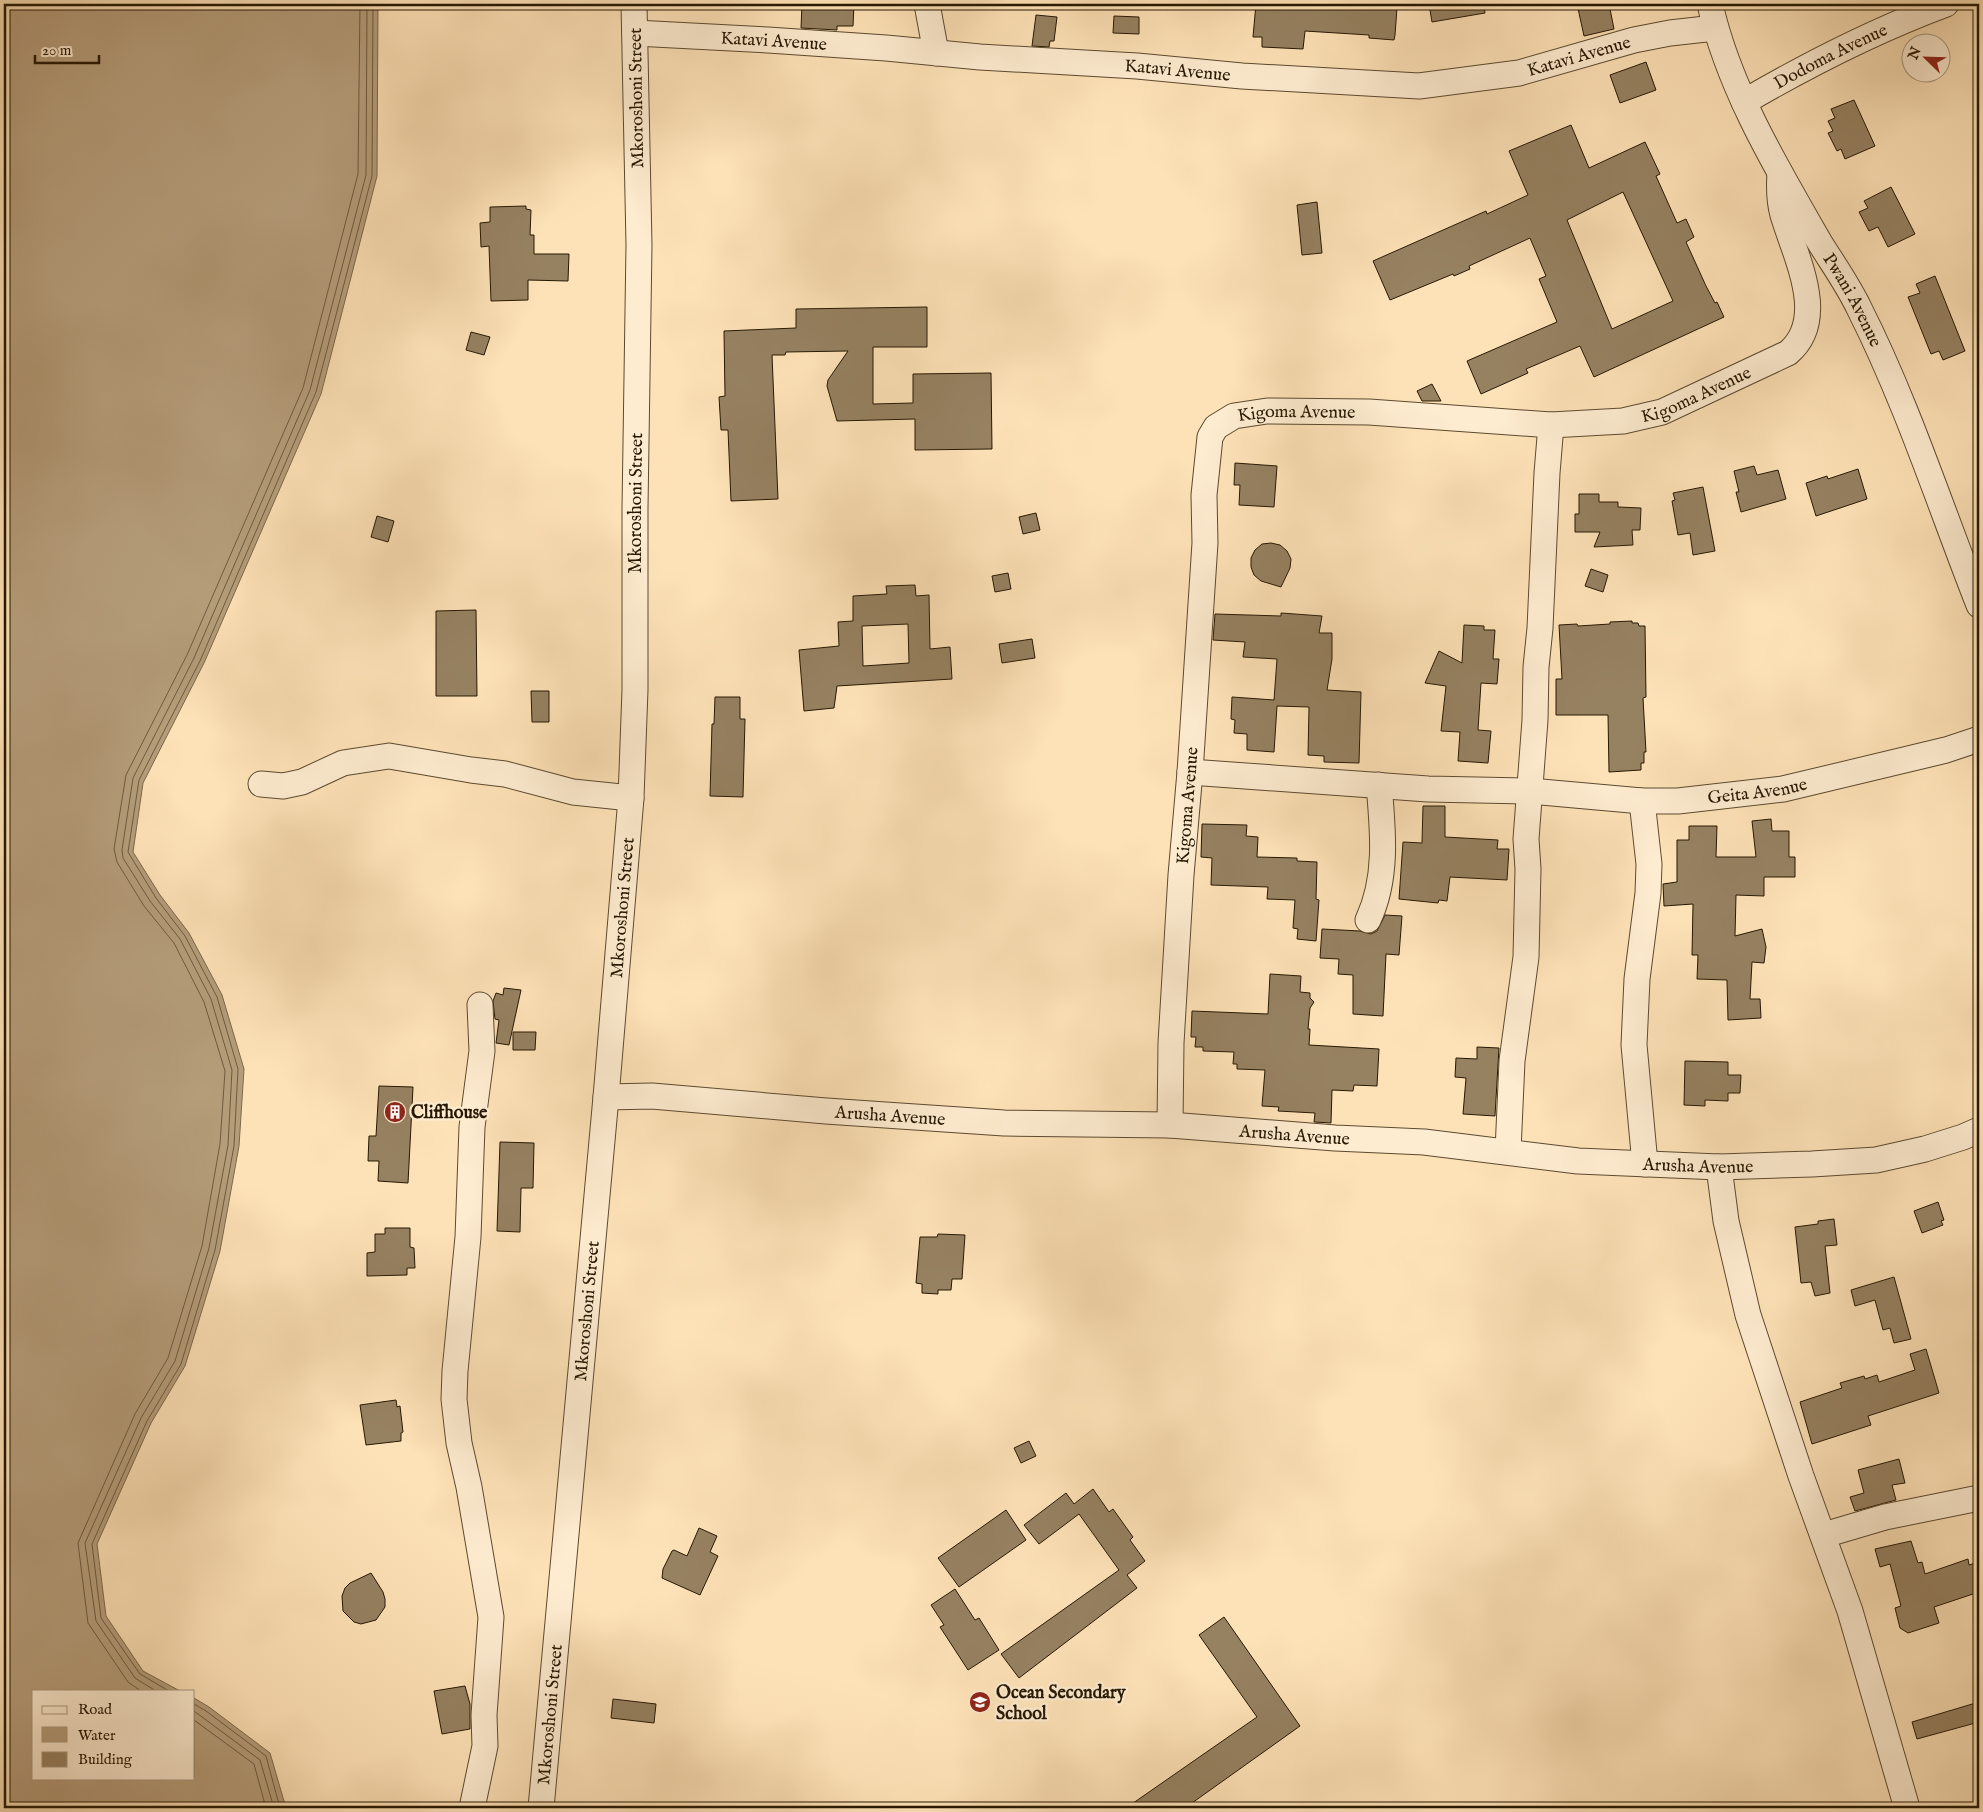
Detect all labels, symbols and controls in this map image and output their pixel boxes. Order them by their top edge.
street label: Dodoma Avenue [1770,19,1891,96]
street label: Mkoroshoni Street [625,27,650,169]
street label: Katavi Avenue [720,28,828,57]
scale bar [35,32,99,64]
street label: Katavi Avenue [1525,32,1634,83]
north arrow [1900,32,1950,82]
text: 20 m [42,41,72,60]
text: N [1904,44,1926,63]
street label: Katavi Avenue [1124,55,1232,88]
street label: Pwani Avenue [1817,249,1886,351]
street label: Kigoma Avenue [1639,362,1755,429]
street label: Kigoma Avenue [1236,401,1355,428]
street label: Mkoroshoni Street [625,432,649,574]
street label: Kigoma Avenue [1172,746,1205,865]
street label: Geita Avenue [1706,774,1810,811]
street label: Mkoroshoni Street [606,837,641,979]
building icon: Cliffhouse [383,1100,407,1124]
place label: Cliffhouse [411,1102,488,1125]
street label: Arusha Avenue [833,1102,946,1132]
street label: Arusha Avenue [1237,1120,1350,1152]
street label: Arusha Avenue [1641,1154,1754,1180]
street label: Mkoroshoni Street [570,1240,606,1382]
street label: Mkoroshoni Street [533,1643,569,1786]
place label: Ocean Secondary School [996,1682,1127,1726]
legend [32,1690,195,1780]
school or university icon: Ocean Secondary School [968,1690,992,1714]
text: Road [78,1700,113,1719]
text: Water [78,1726,116,1745]
text: Building [78,1750,133,1769]

